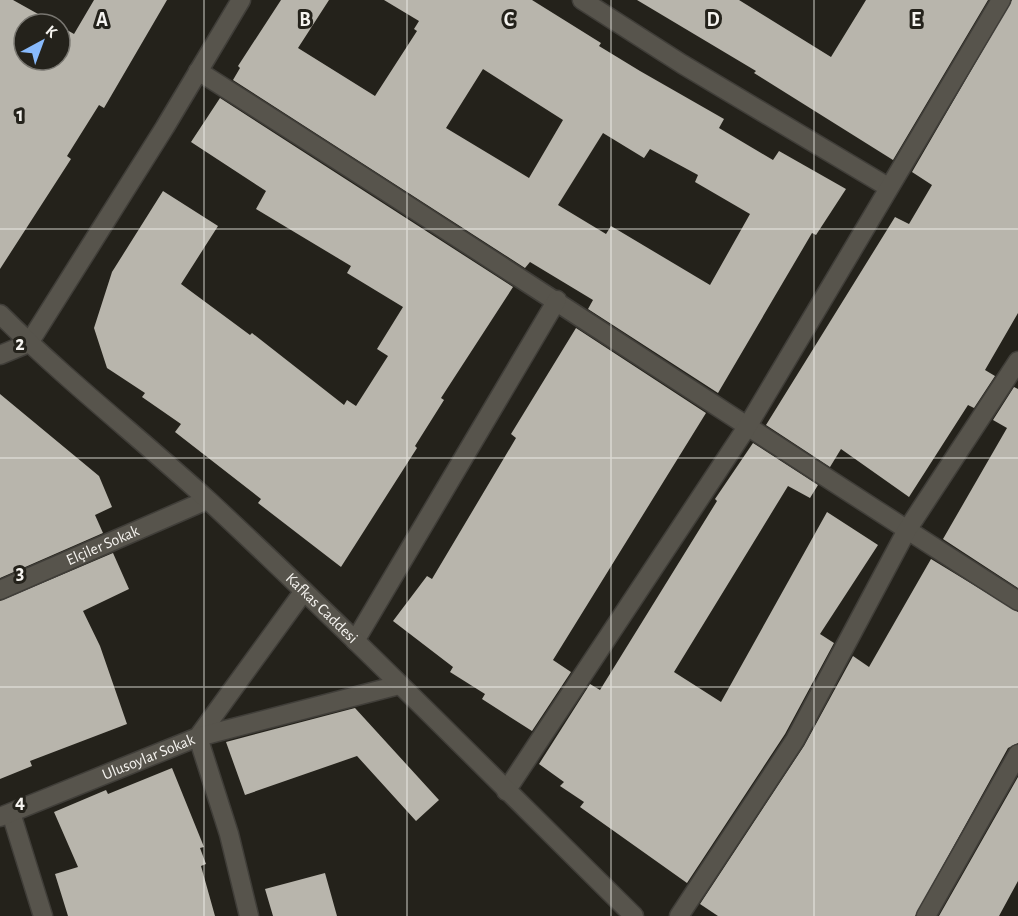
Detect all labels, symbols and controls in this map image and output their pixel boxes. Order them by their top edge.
text: A [96,10,108,30]
text: B [299,10,311,30]
text: C [504,10,515,30]
text: D [706,10,720,30]
text: E [911,10,921,30]
north arrow [12,12,72,72]
text: K [42,22,60,41]
text: 1 [16,105,24,125]
text: 2 [15,334,25,354]
street label: Elçiler Sokak [64,522,142,568]
text: 3 [16,563,24,583]
street label: Kafkas Caddesi [283,570,361,646]
street label: Ulusoylar Sokak [100,731,198,783]
text: 4 [15,792,25,812]

